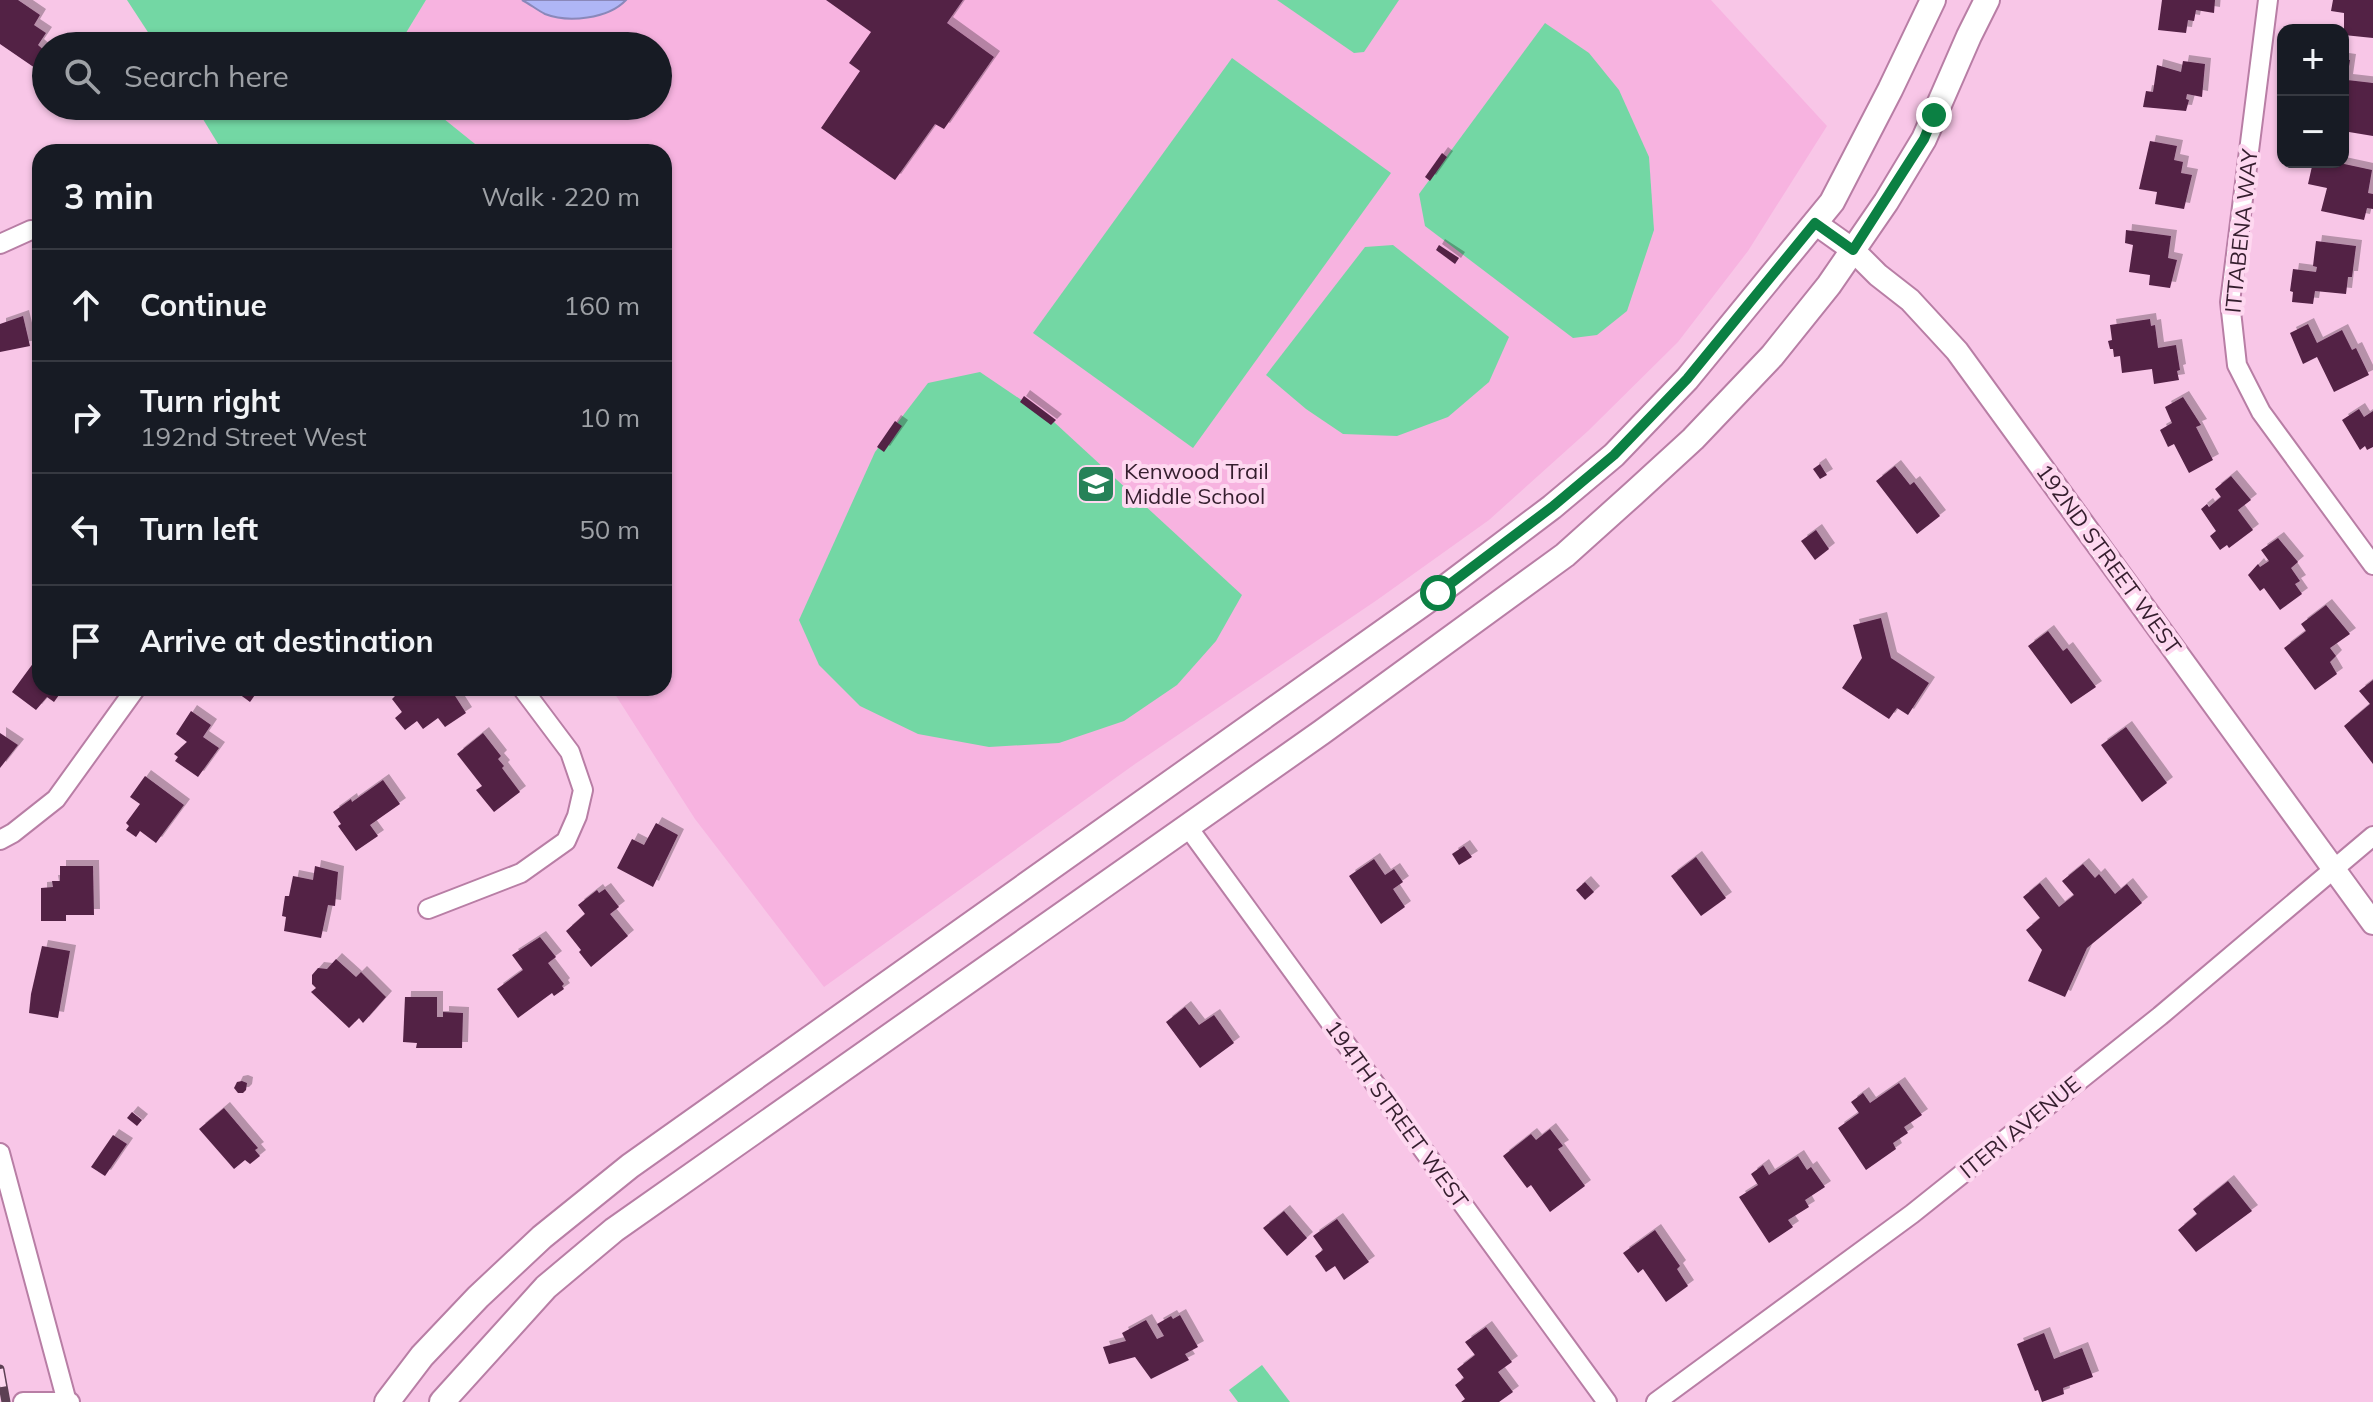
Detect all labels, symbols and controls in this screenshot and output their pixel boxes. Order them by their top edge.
map controls [2277,24,2349,168]
button: + [2277,24,2349,96]
search box [32,32,672,120]
icon: search [60,54,104,98]
text: Search here [124,57,289,95]
button: − [2277,96,2349,168]
route end [1916,97,1952,133]
street label: ITTABENA WAY [2218,147,2264,314]
text: 3 min [64,175,154,218]
text: Walk · 220 m [481,180,640,213]
icon: ahead [64,283,108,327]
text: Continue [140,286,267,324]
text: 160 m [564,289,640,322]
text: Turn right [140,382,280,420]
icon: right [64,395,108,439]
text: 10 m [579,401,640,434]
text: 192nd Street West [140,420,367,453]
place label: Kenwood Trail Middle School [1124,457,1269,510]
street label: 192ND STREET WEST [2031,458,2187,660]
school or university icon: Kenwood Trail Middle School [1075,463,1117,505]
icon: left [64,507,108,551]
text: Turn left [140,510,258,548]
text: 50 m [579,513,640,546]
route start [1420,575,1456,611]
icon: arrive [64,619,108,663]
text: Arrive at destination [140,622,434,660]
street label: 194TH STREET WEST [1319,1014,1475,1214]
street label: ITERI AVENUE [1954,1070,2086,1184]

